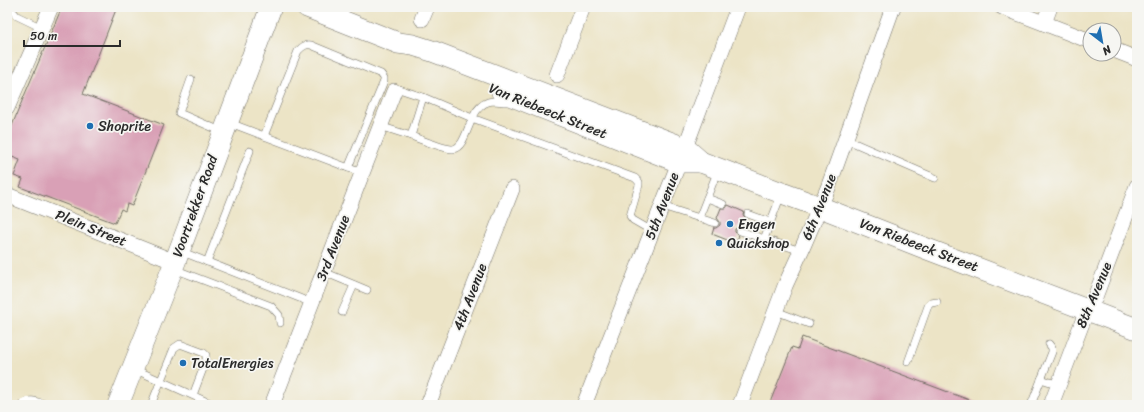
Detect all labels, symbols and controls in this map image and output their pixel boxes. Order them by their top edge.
scale bar [24,22,120,48]
north arrow [1082,22,1122,62]
text: 50 m [30,25,57,47]
text: N [1098,40,1116,60]
street label: Van Riebeeck Street [485,76,611,146]
place label: Shoprite [98,114,151,139]
marker: Shoprite [85,121,95,131]
street label: Voortrekker Road [165,150,226,261]
street label: 5th Avenue [638,168,686,243]
street label: 6th Avenue [794,170,844,244]
street label: Plein Street [52,202,130,254]
street label: 3rd Avenue [309,211,357,285]
street label: Van Riebeeck Street [856,211,982,279]
place label: Engen [738,212,776,237]
marker: Engen [725,219,735,229]
place label: Quickshop [727,231,790,256]
marker: Quickshop [714,238,724,248]
street label: 8th Avenue [1069,258,1119,332]
street label: 4th Avenue [446,259,494,334]
place label: TotalEnergies [191,351,274,376]
marker: TotalEnergies [178,358,188,368]

